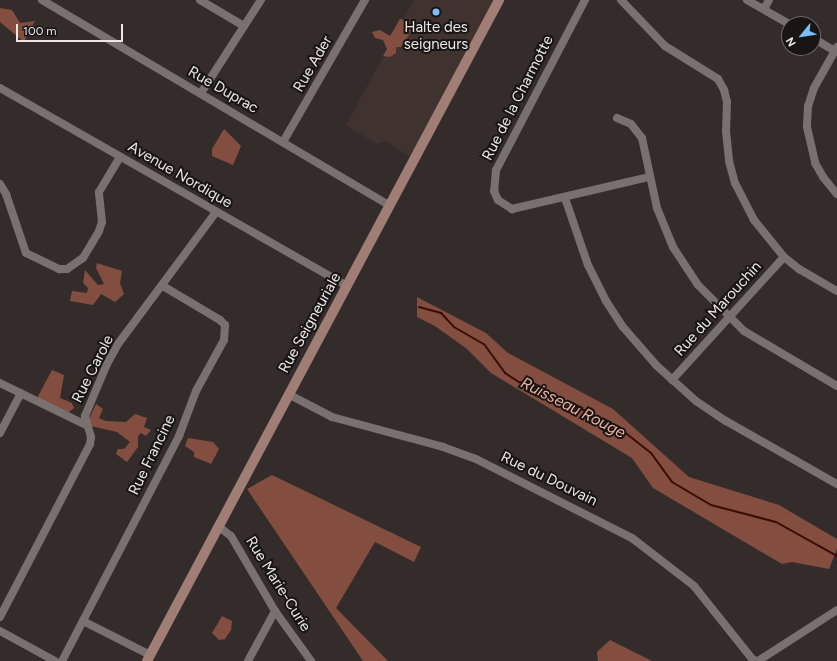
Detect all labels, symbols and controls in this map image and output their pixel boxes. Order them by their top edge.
marker: Halte des seigneurs [431,7,441,17]
scale bar [18,16,125,42]
north arrow [781,16,821,56]
place label: Halte des seigneurs [404,18,468,53]
text: 100 m [23,24,57,38]
street label: Rue de la Charmotte [479,32,557,164]
street label: Rue Ader [290,33,336,95]
text: N [783,35,799,49]
street label: Rue Duprac [185,63,261,117]
street label: Avenue Nordique [125,138,235,212]
street label: Rue du Marouchin [671,258,765,360]
street label: Rue Seigneuriale [275,270,345,376]
street label: Rue Carole [68,332,118,406]
water label: Ruisseau Rouge [517,373,629,443]
street label: Rue Francine [125,412,179,498]
street label: Rue du Douvain [498,448,600,510]
street label: Rue Marie-Curie [242,533,314,635]

